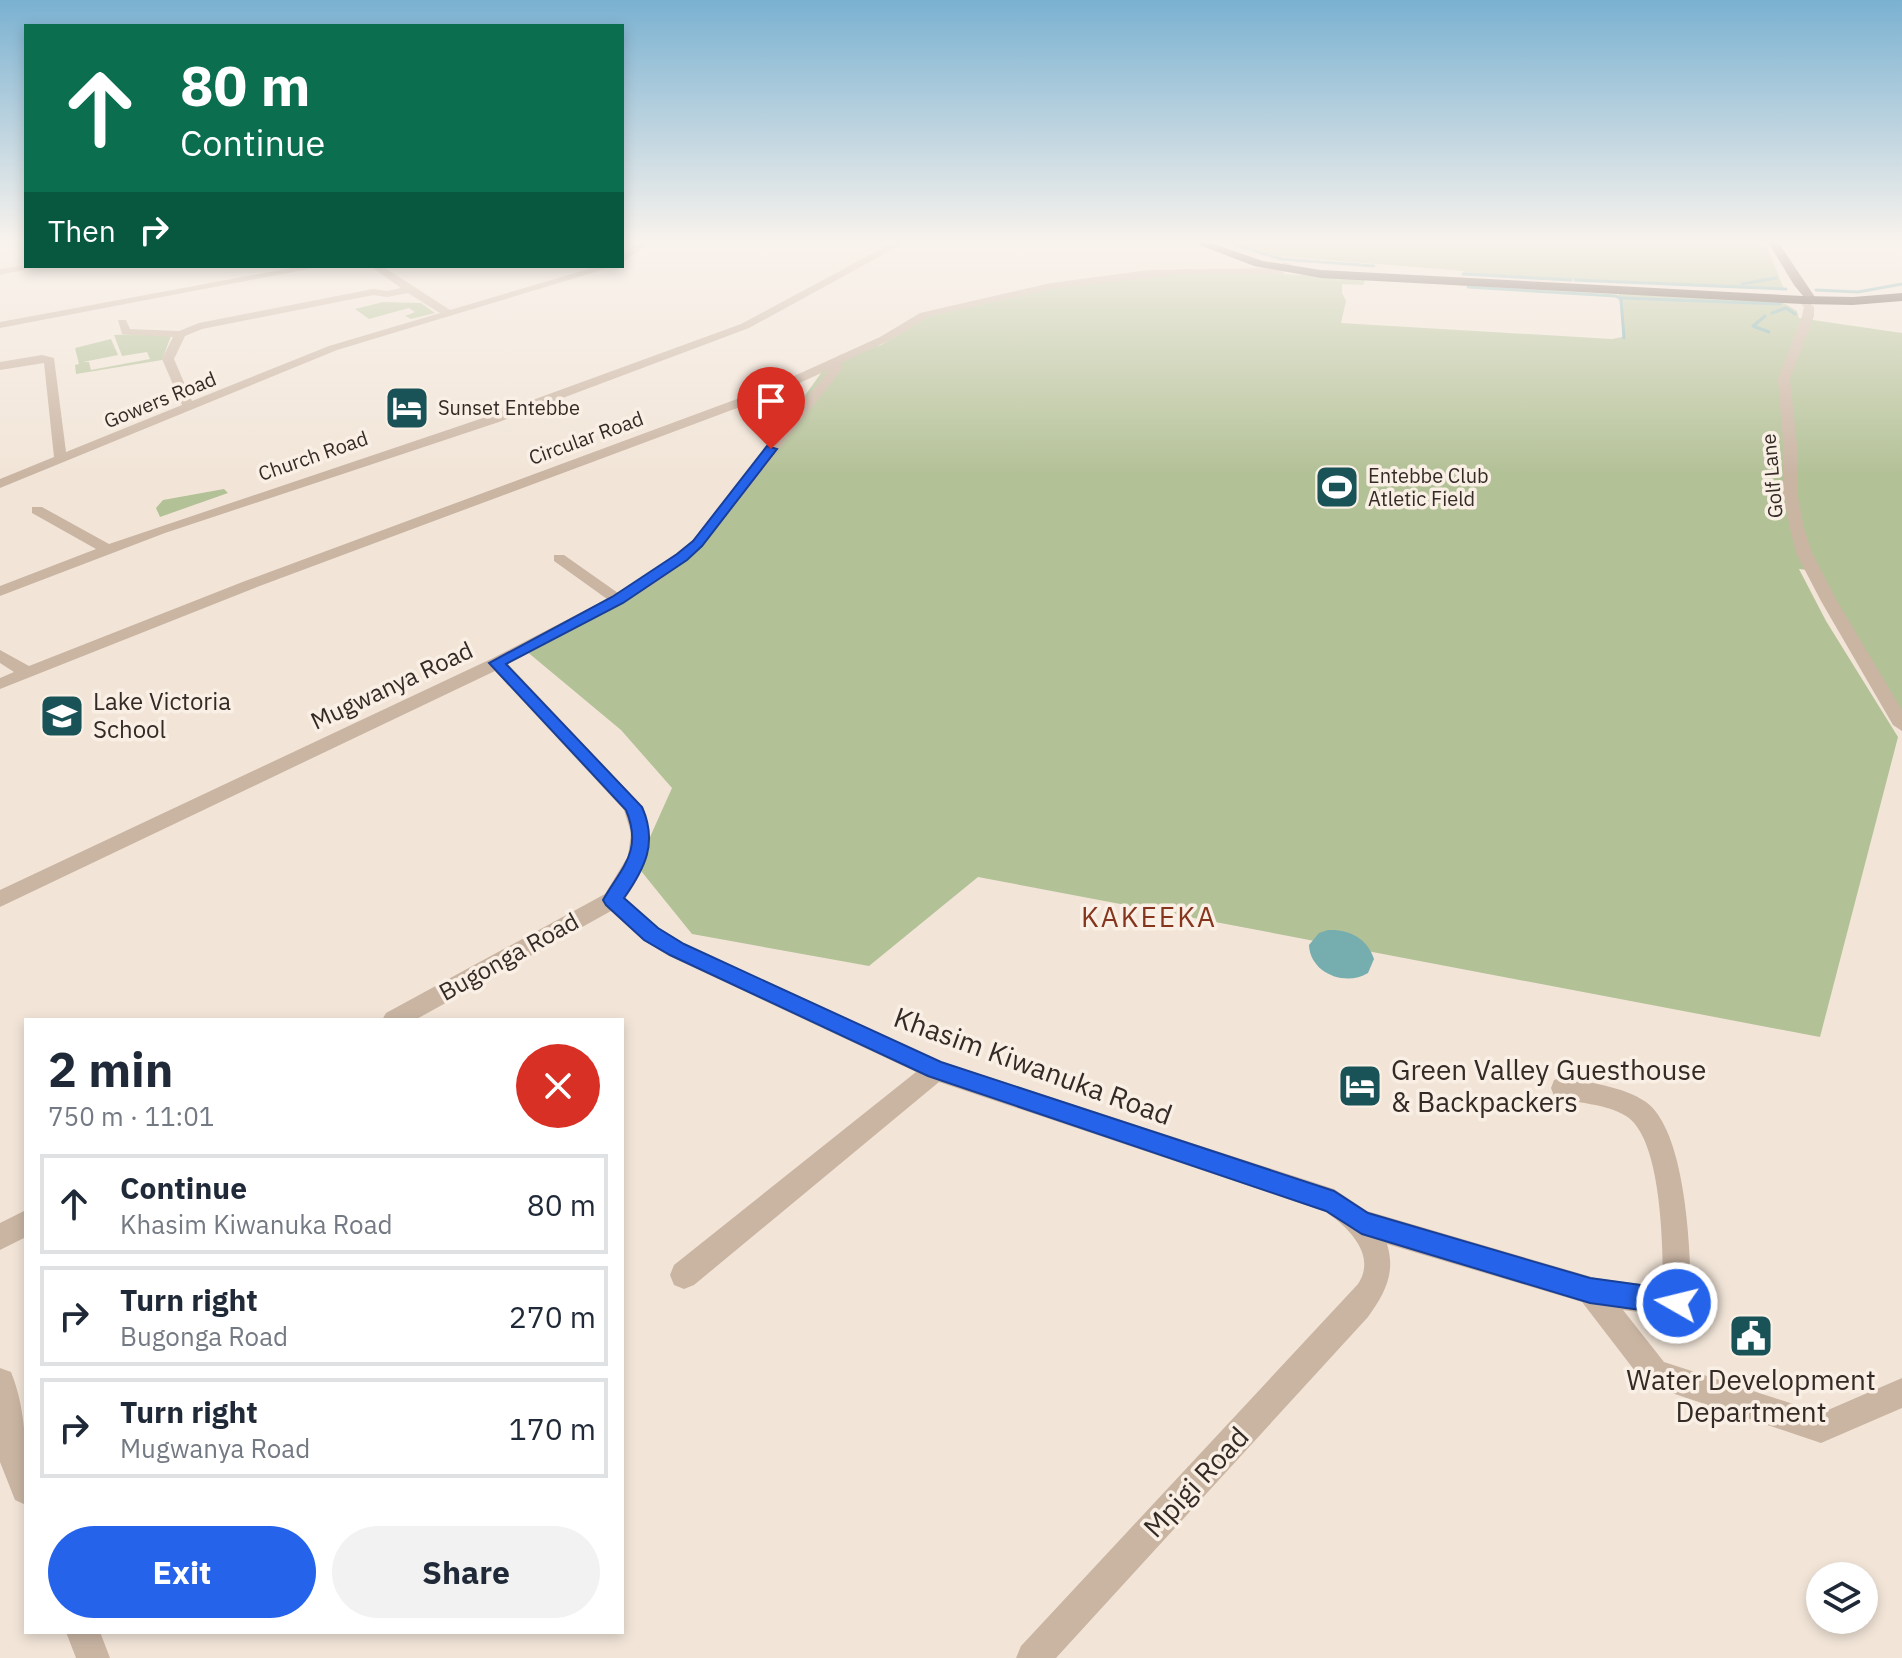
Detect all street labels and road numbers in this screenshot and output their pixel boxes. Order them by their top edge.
street label: Gowers Road [100,365,220,434]
street label: Circular Road [525,404,647,471]
street label: Church Road [254,424,371,487]
street label: Golf Lane [1754,433,1789,519]
street label: Mugwanya Road [305,633,478,737]
street label: Bugonga Road [433,905,584,1008]
street label: Khasim Kiwanuka Road [889,998,1177,1133]
street label: Mpigi Road [1135,1418,1256,1545]

